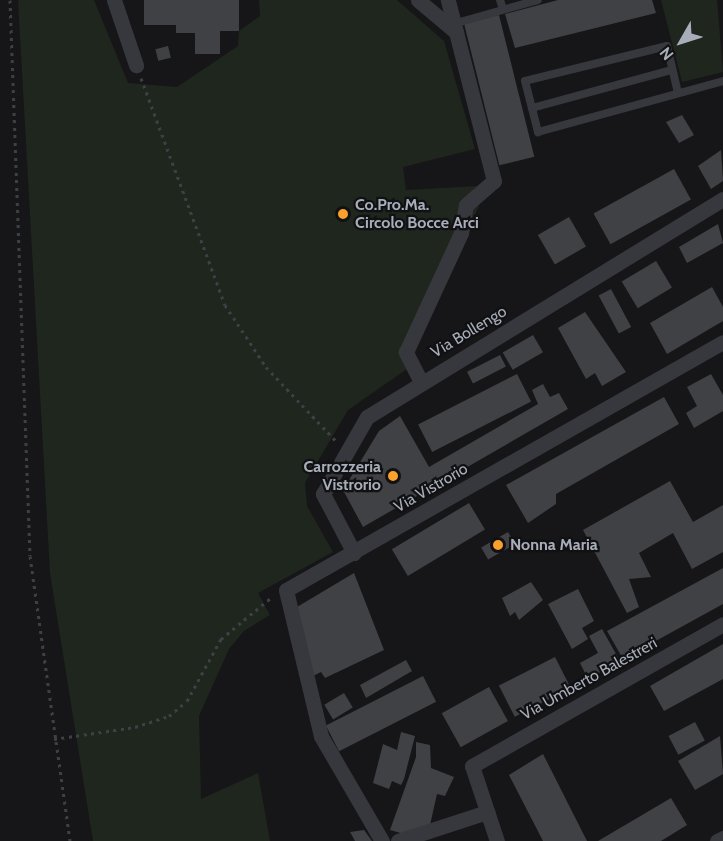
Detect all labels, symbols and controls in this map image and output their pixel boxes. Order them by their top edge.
north arrow [651,12,711,72]
text: N [656,43,678,64]
place label: Co.Pro.Ma. Circolo Bocce Arci [355,195,479,233]
marker: Co.Pro.Ma. Circolo Bocce Arci [336,207,350,221]
street label: Via Bollengo [428,302,510,362]
place label: Carrozzeria Vistrorio [304,457,381,495]
street label: Via Vistrorio [391,459,471,517]
marker: Carrozzeria Vistrorio [386,469,400,483]
place label: Nonna Maria [510,535,598,555]
marker: Nonna Maria [491,538,505,552]
street label: Via Umberto Balestreri [517,634,661,724]

